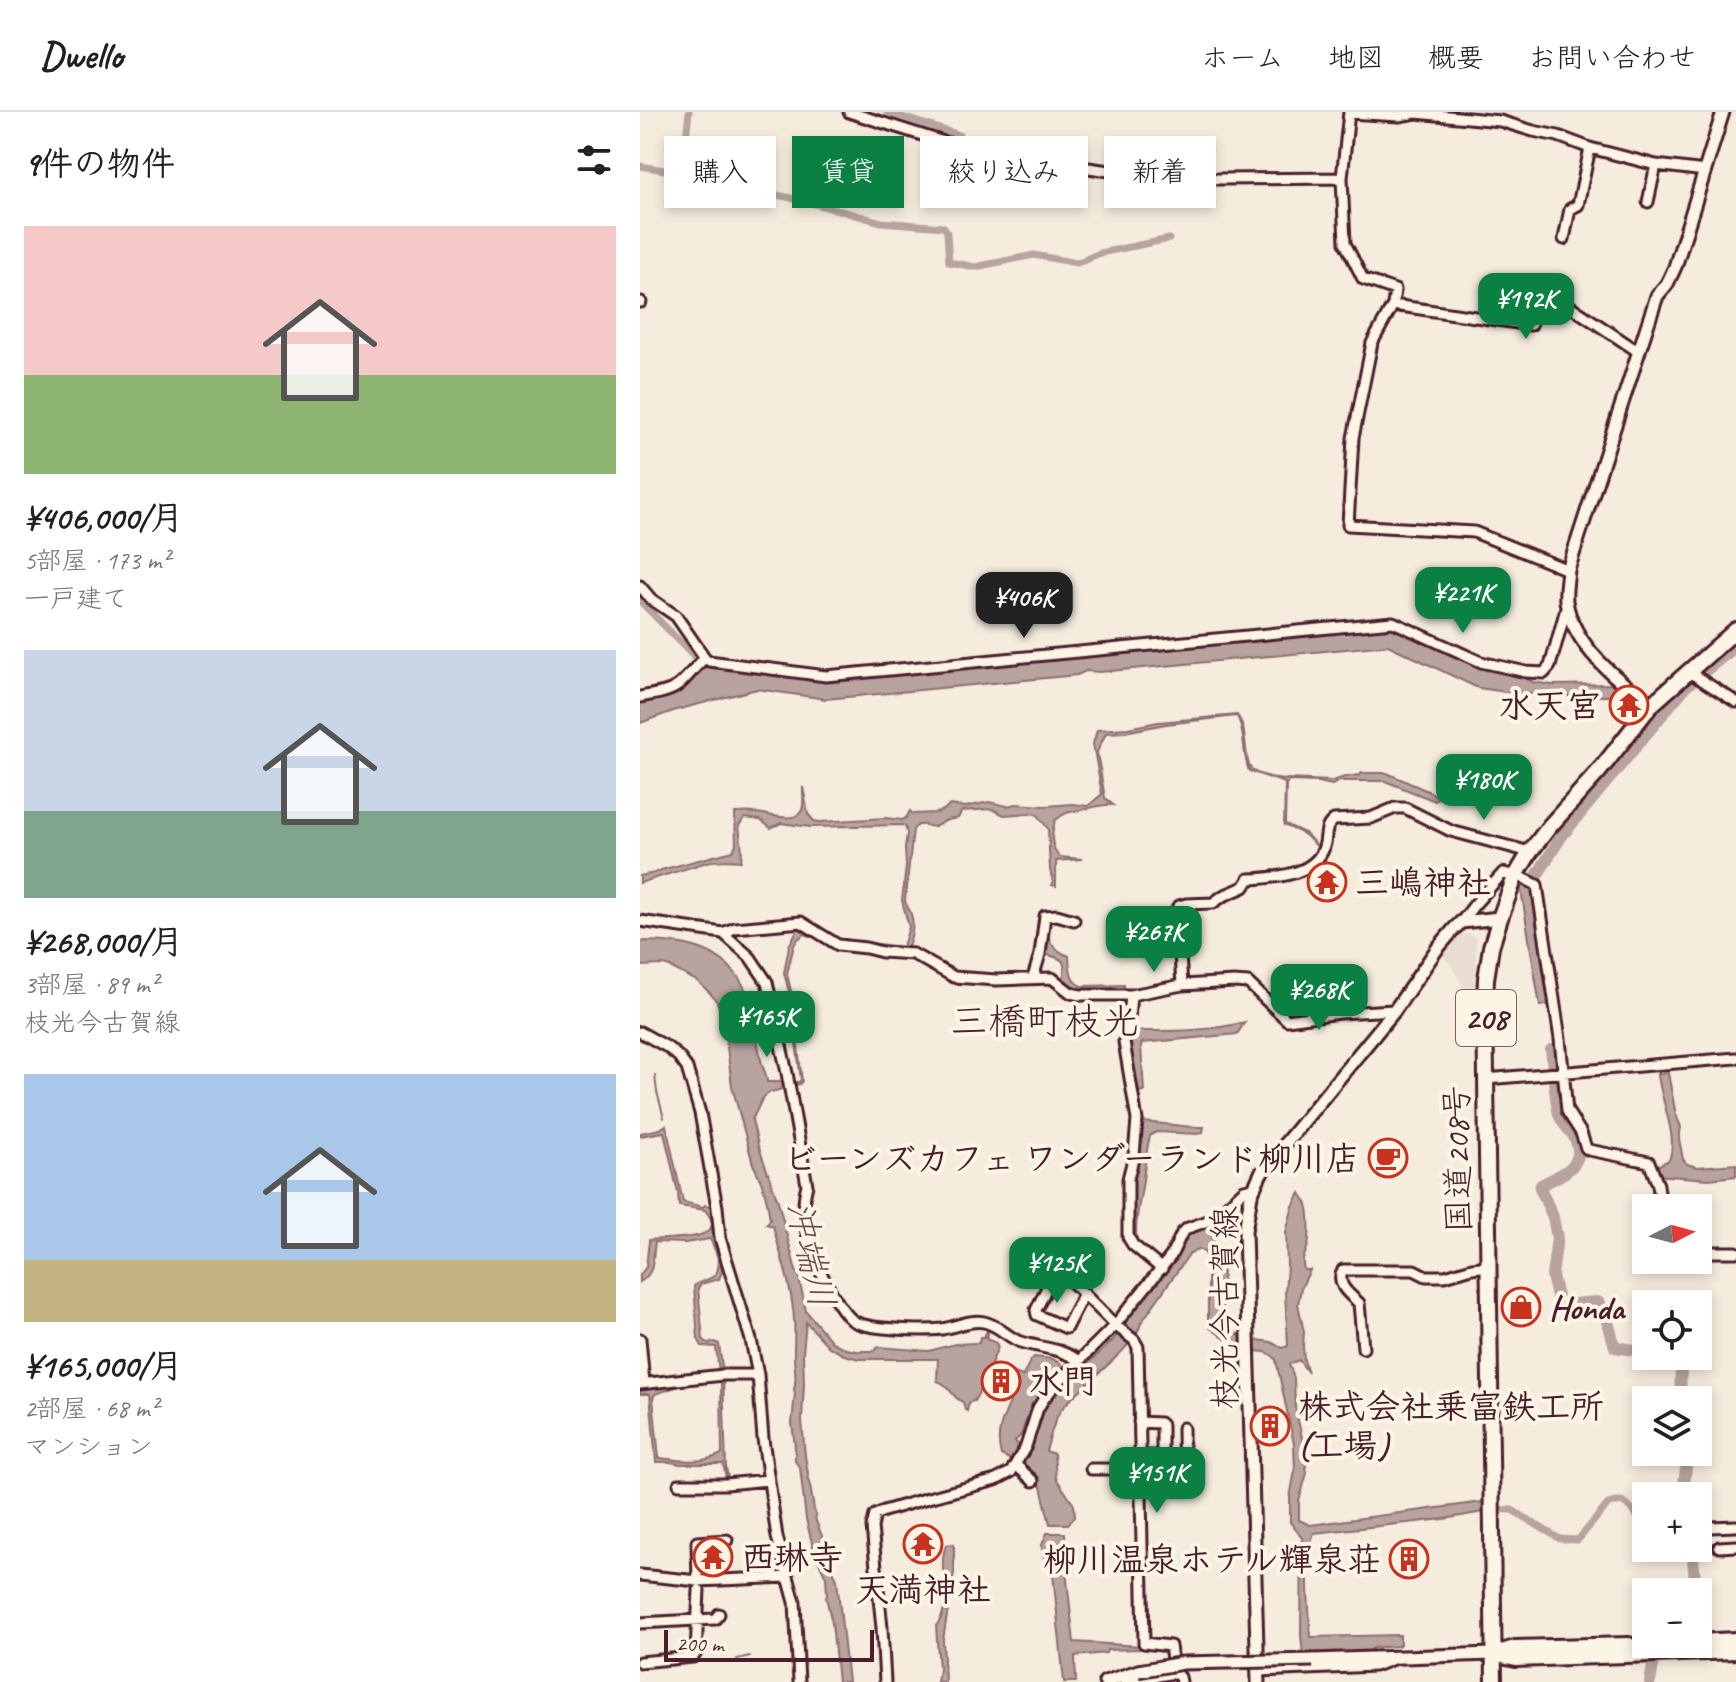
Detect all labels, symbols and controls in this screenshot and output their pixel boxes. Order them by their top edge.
text: Dwello [40,32,123,79]
text: ホーム [1201,40,1284,75]
text: 地図 [1328,40,1384,75]
text: 概要 [1428,40,1484,75]
text: お問い合わせ [1528,40,1696,75]
chip: 購入 [664,136,776,208]
chip: 賃貸 [792,136,904,208]
chip: 絞り込み [920,136,1088,208]
chip: 新着 [1104,136,1216,208]
icon: filters [572,138,616,182]
text: 9件の物件 [24,142,175,185]
pin: ¥192K [1470,273,1582,341]
icon: home [248,278,392,422]
text: ¥192K [1496,282,1556,315]
text: ¥406,000/月 [24,496,184,539]
text: 5部屋 · 173 m² [24,544,169,577]
pin: ¥221K [1407,567,1519,635]
pin: ¥406K [968,572,1080,640]
text: ¥221K [1433,576,1493,609]
text: ¥406K [994,581,1054,614]
text: 一戸建て [24,582,128,615]
place label: 水天宮 [1499,684,1601,727]
temple icon: 水天宮 [1608,684,1650,726]
icon: home [248,702,392,846]
pin: ¥180K [1428,754,1540,822]
text: ¥180K [1454,763,1514,796]
temple icon: 三嶋神社 [1306,861,1348,903]
place label: 三嶋神社 [1355,861,1491,904]
pin: ¥267K [1098,906,1210,974]
text: ¥267K [1124,915,1184,948]
text: ¥268,000/月 [24,920,184,963]
pin: ¥268K [1263,964,1375,1032]
text: 3部屋 · 89 m² [24,968,158,1001]
text: ¥268K [1289,973,1349,1006]
road number: 208 [1456,990,1516,1046]
pin: ¥165K [711,991,823,1059]
district label: 三橋町枝光 [950,998,1140,1045]
text: ¥165K [737,1000,797,1033]
text: 枝光今古賀線 [24,1006,180,1039]
street label: 国道208号 [1435,1085,1480,1233]
icon: home [248,1126,392,1270]
place label: ビーンズカフェ ワンダーランド柳川店 [783,1137,1360,1180]
cafe icon: ビーンズカフェ ワンダーランド柳川店 [1367,1137,1409,1179]
north arrow [1632,1194,1712,1274]
map controls [1632,1194,1712,1658]
water label: 沖端川 [776,1196,846,1312]
street label: 枝光今古賀線 [1203,1206,1246,1410]
pin: ¥125K [1001,1237,1113,1305]
text: ¥125K [1027,1246,1087,1279]
shop icon: Honda [1500,1286,1542,1328]
place label: Honda [1549,1286,1627,1329]
button: locate [1632,1290,1712,1370]
text: ¥165,000/月 [24,1344,183,1387]
building icon: 水門 [980,1360,1022,1402]
place label: 水門 [1029,1360,1097,1403]
place label: 株式会社乗富鉄工所 (工場) [1298,1385,1604,1467]
button: layers [1632,1386,1712,1466]
text: 2部屋 · 68 m² [24,1392,158,1425]
building icon: 株式会社乗富鉄工所 (工場) [1249,1405,1291,1447]
text: マンション [24,1430,153,1463]
pin: ¥151K [1101,1447,1213,1515]
text: ¥151K [1127,1456,1187,1489]
button: + [1632,1482,1712,1562]
temple icon: 天満神社 [902,1523,944,1565]
temple icon: 西琳寺 [692,1536,734,1578]
place label: 西琳寺 [741,1536,843,1579]
place label: 柳川温泉ホテル輝泉荘 [1043,1538,1381,1581]
building icon: 柳川温泉ホテル輝泉荘 [1388,1538,1430,1580]
place label: 天満神社 [855,1568,991,1611]
button: − [1632,1578,1712,1658]
scale bar [664,1626,874,1662]
text: 200 m [676,1630,723,1658]

